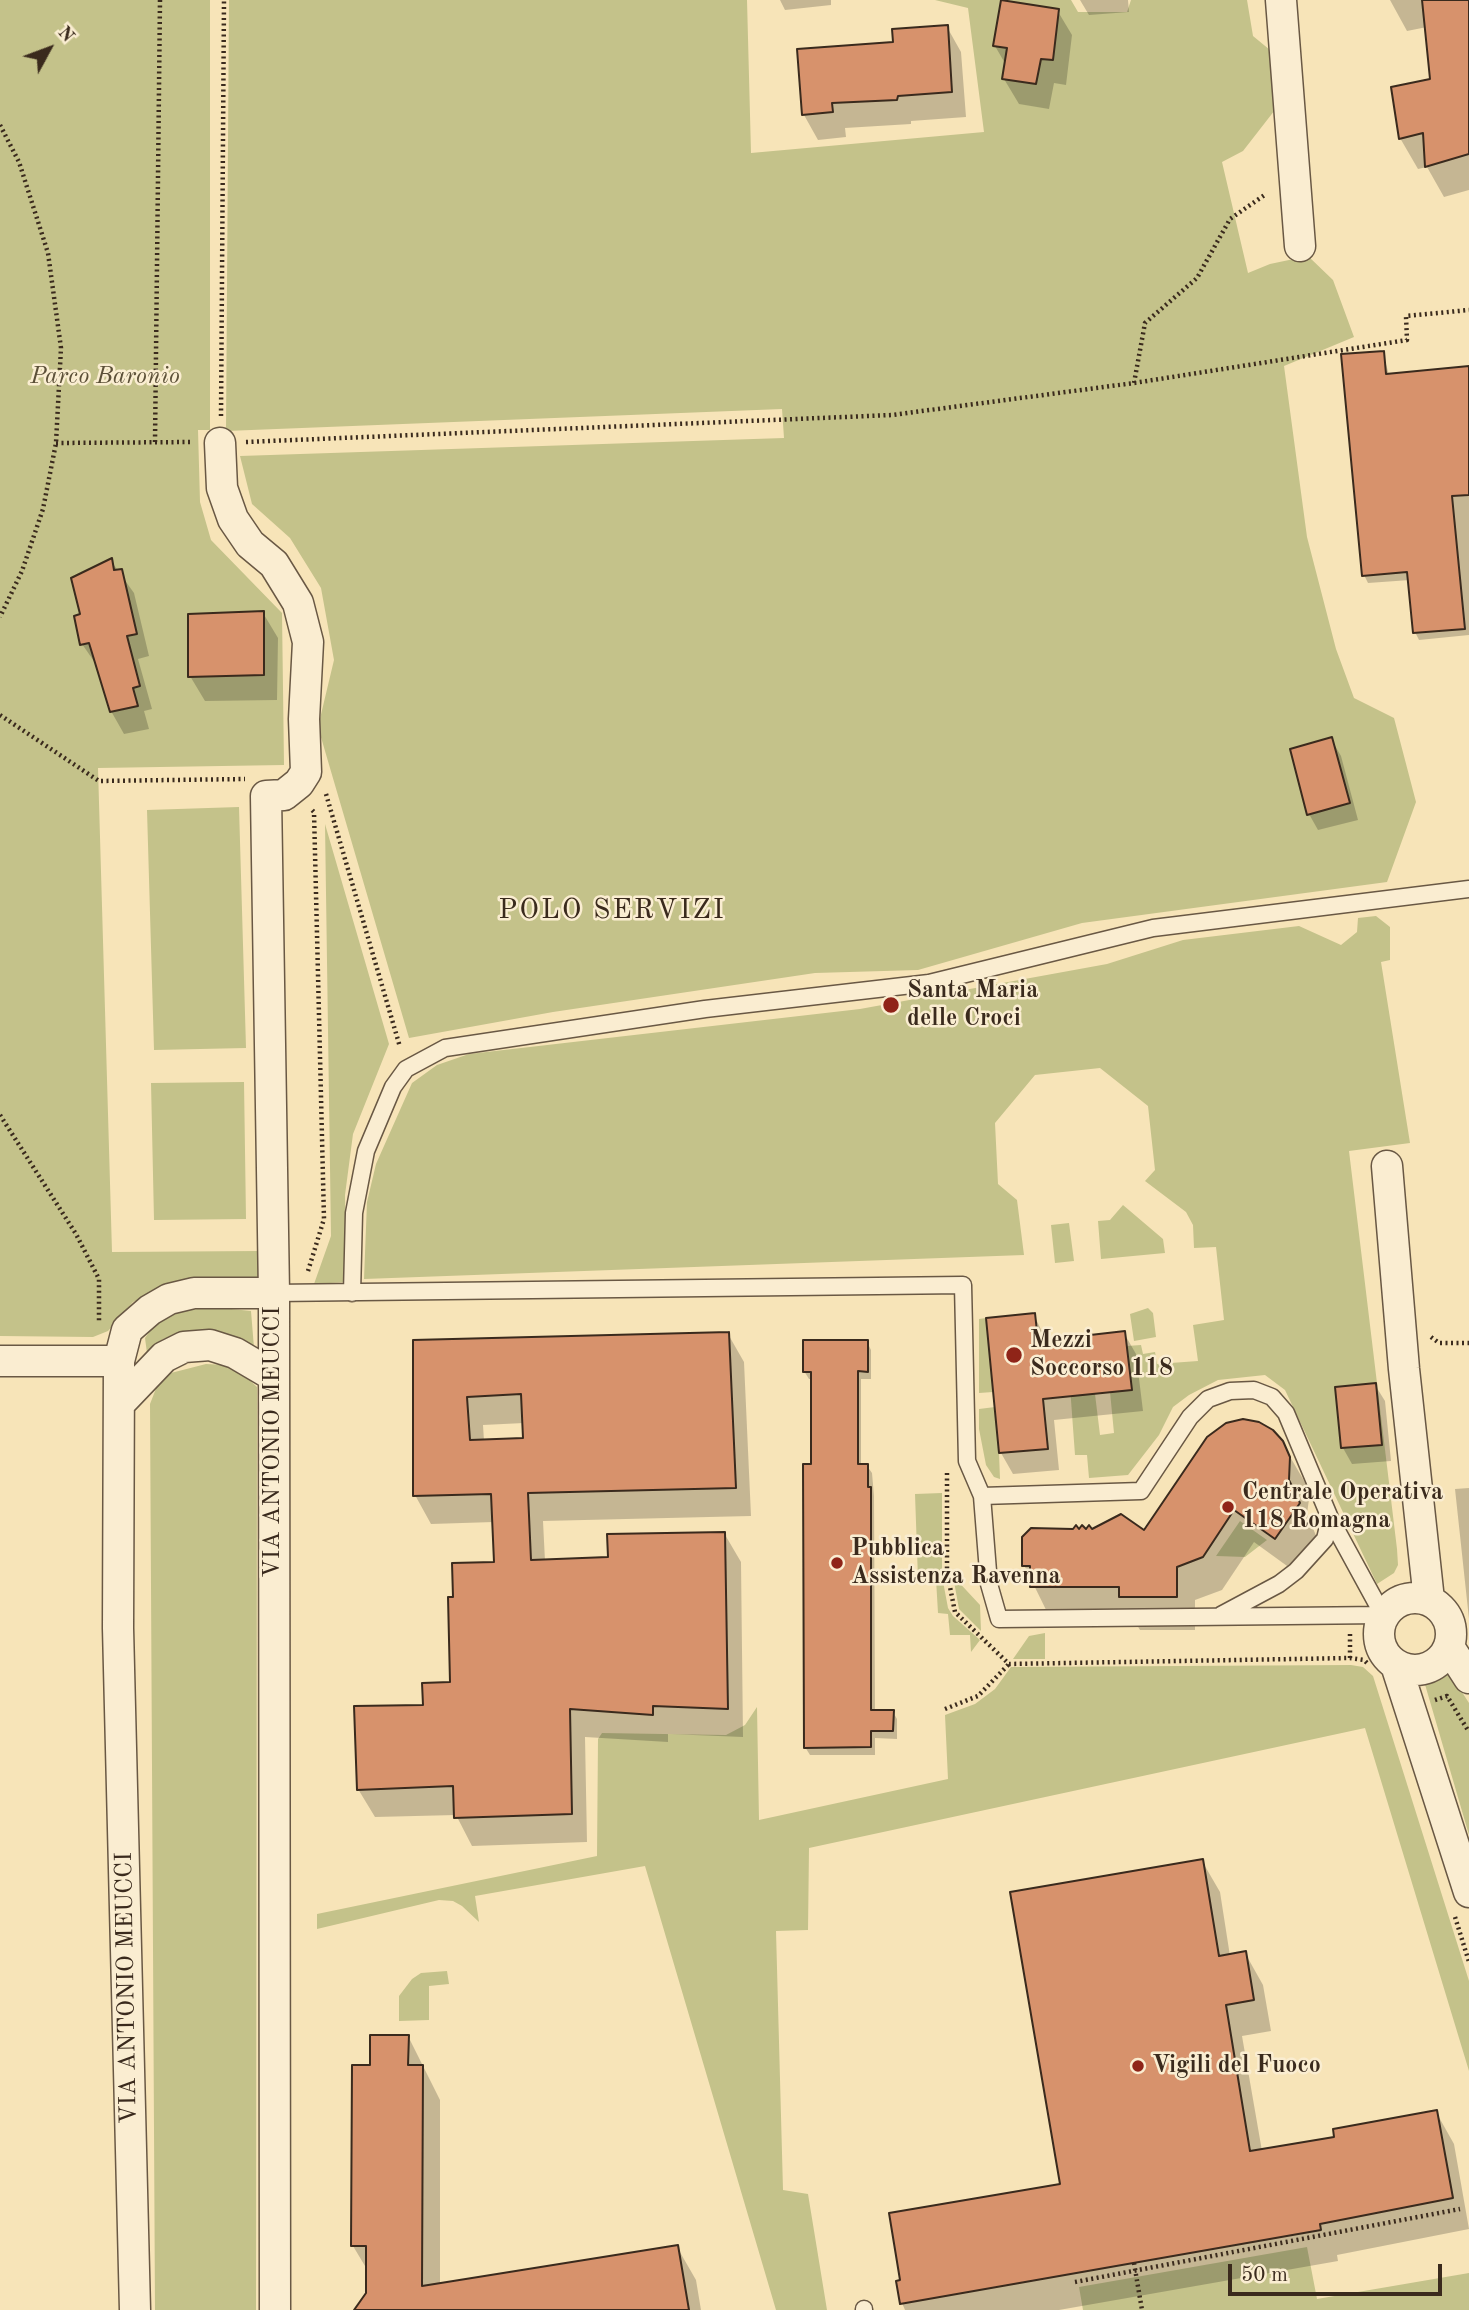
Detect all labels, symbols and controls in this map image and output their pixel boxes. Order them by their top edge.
north arrow [14,14,84,84]
text: N [53,23,77,47]
park label: Parco Baronio [30,363,180,391]
district label: POLO SERVIZI [500,894,724,928]
place label: Santa Maria delle Croci [907,977,1038,1033]
marker: Santa Maria delle Croci [881,995,901,1015]
street label: VIA ANTONIO MEUCCI [259,1306,287,1578]
place label: Mezzi Soccorso 118 [1030,1327,1173,1383]
marker: Mezzi Soccorso 118 [1004,1345,1024,1365]
place label: Centrale Operativa 118 Romagna [1242,1479,1443,1535]
marker: Centrale Operativa 118 Romagna [1220,1499,1236,1515]
place label: Pubblica Assistenza Ravenna [851,1535,1061,1591]
marker: Pubblica Assistenza Ravenna [829,1555,845,1571]
street label: VIA ANTONIO MEUCCI [110,1852,144,2124]
place label: Vigili del Fuoco [1152,2052,1321,2080]
marker: Vigili del Fuoco [1130,2058,1146,2074]
scale bar [1231,2250,1444,2294]
text: 50 m [1241,2265,1288,2286]

